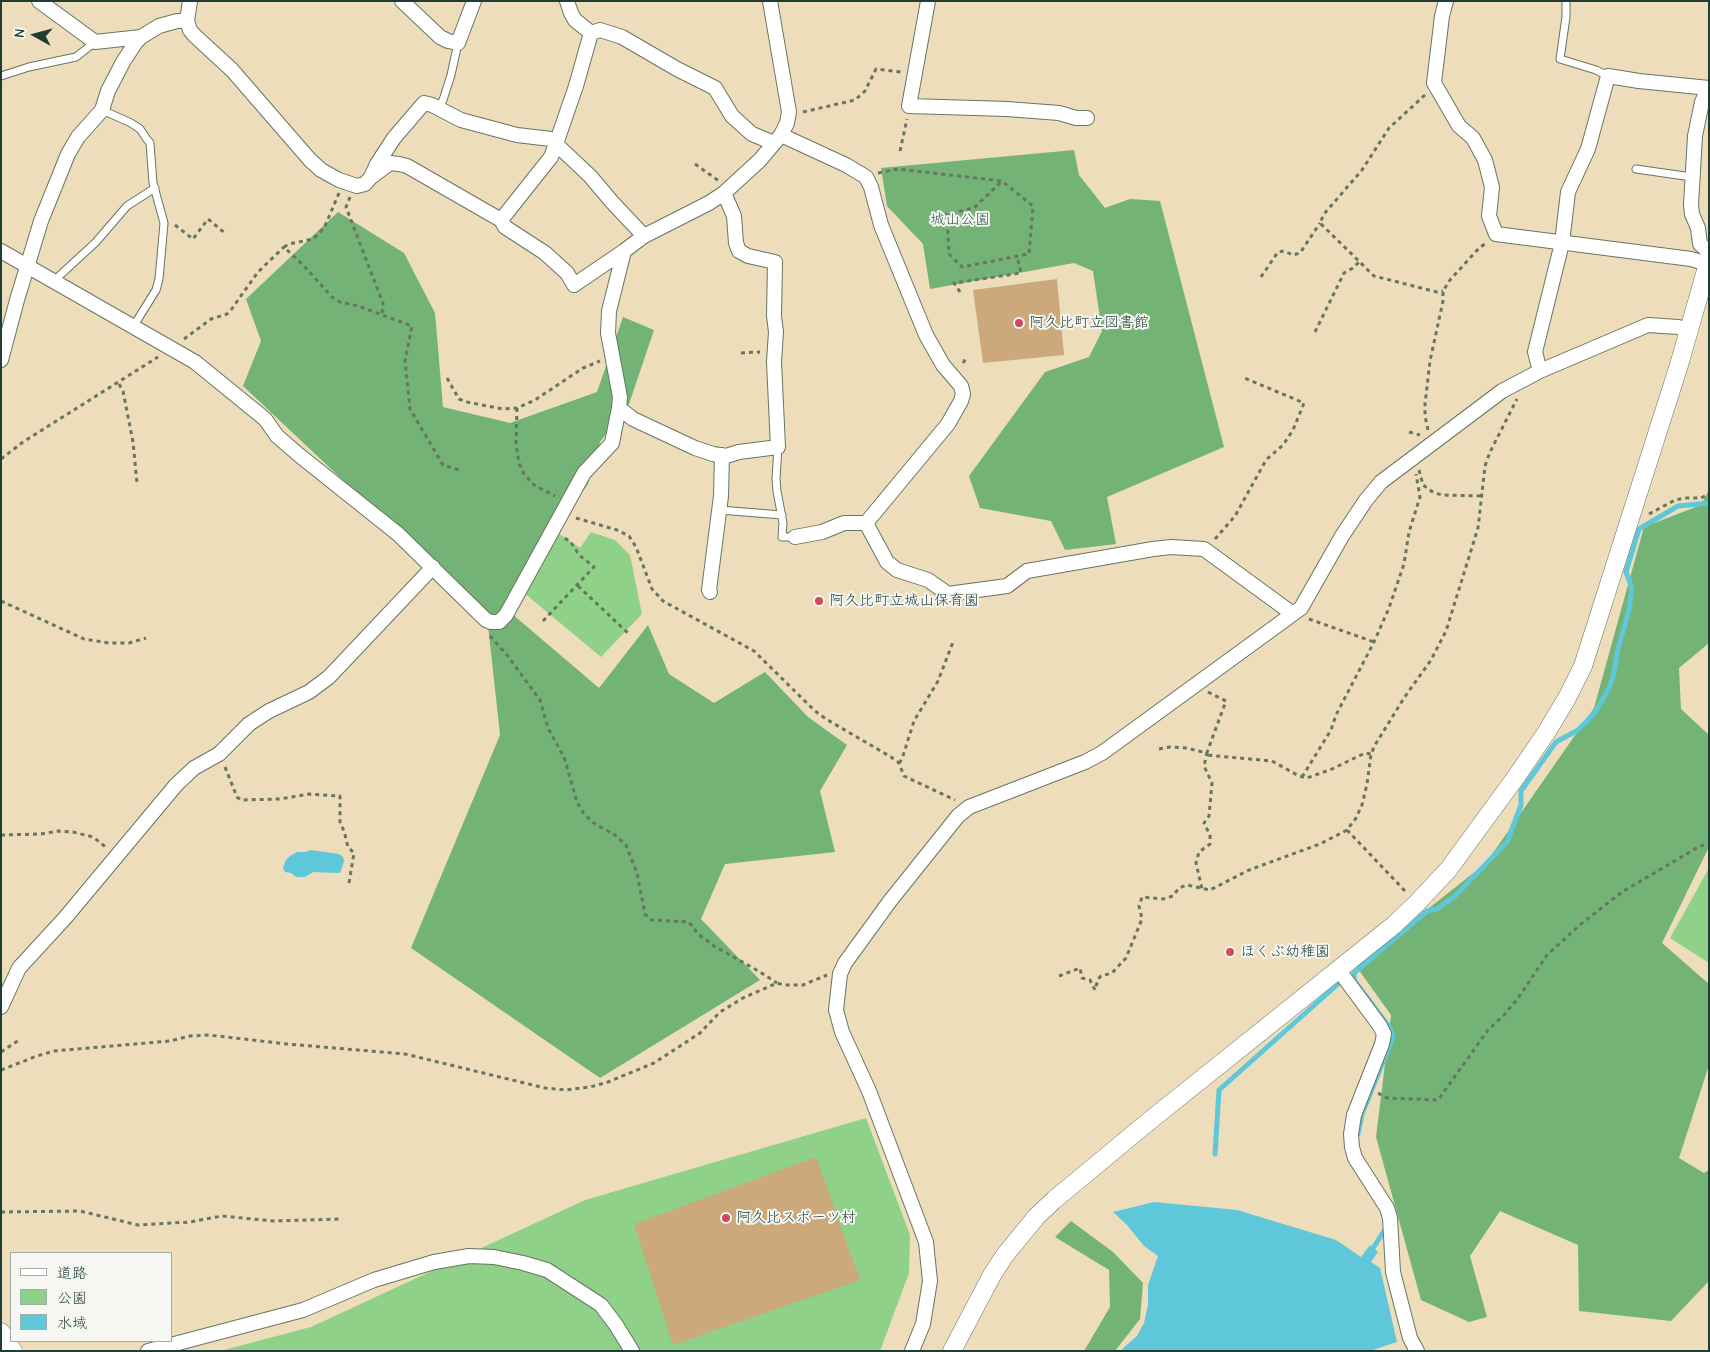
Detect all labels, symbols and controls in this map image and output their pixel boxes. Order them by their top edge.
north arrow [10,10,60,60]
text: N [11,28,29,39]
park label: 城山公園 [930,211,990,229]
place label: 阿久比町立図書館 [1029,314,1149,332]
marker: 阿久比町立図書館 [1013,317,1025,329]
place label: 阿久比町立城山保育園 [829,592,979,610]
marker: 阿久比町立城山保育園 [813,595,825,607]
place label: ほくぶ幼稚園 [1240,943,1330,961]
marker: ほくぶ幼稚園 [1224,946,1236,958]
place label: 阿久比スポーツ村 [736,1209,856,1227]
marker: 阿久比スポーツ村 [720,1212,732,1224]
legend [10,1252,172,1342]
text: 道路 [57,1264,87,1282]
text: 公園 [57,1289,87,1307]
text: 水域 [57,1314,87,1332]

